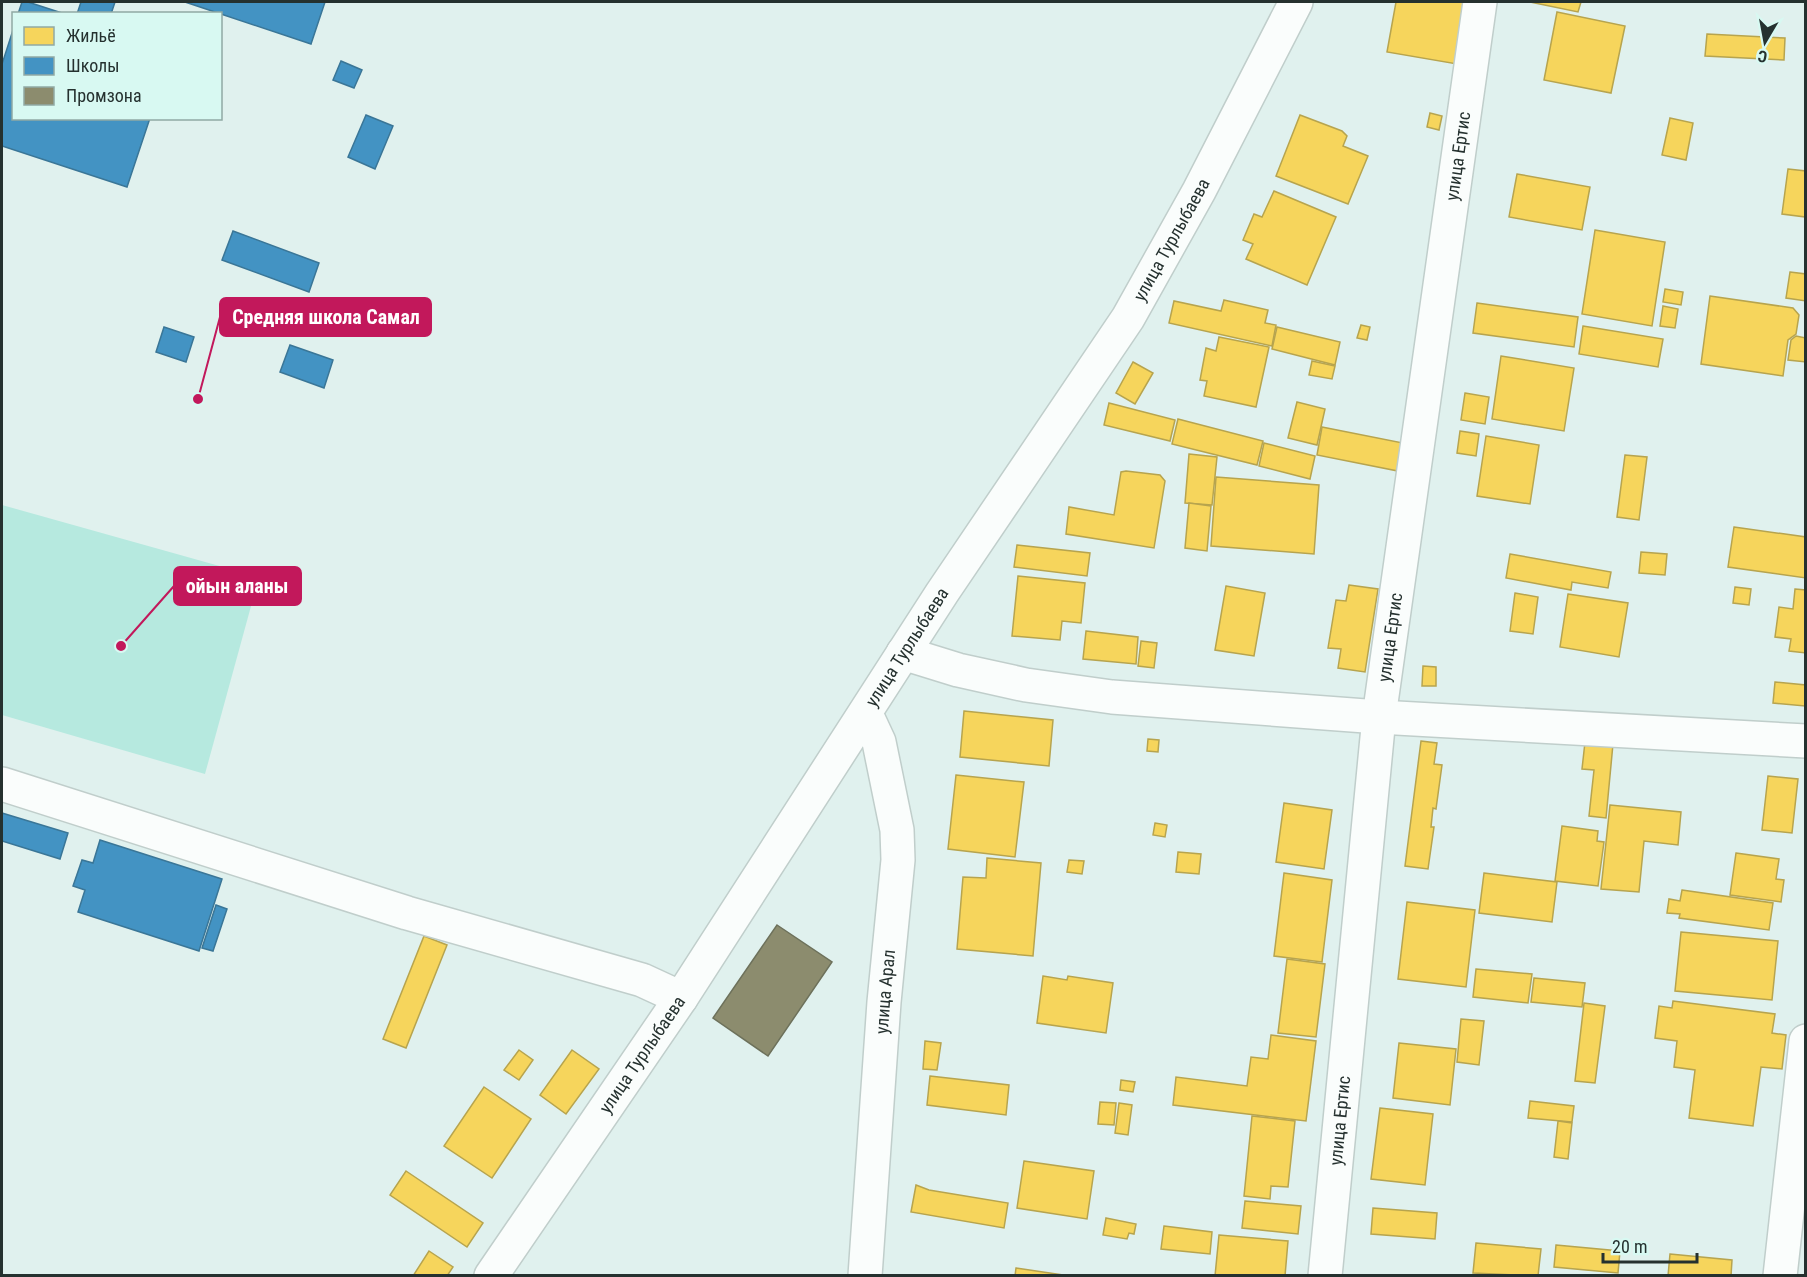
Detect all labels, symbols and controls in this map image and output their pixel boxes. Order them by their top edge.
legend [12,12,222,120]
north arrow [1735,12,1795,72]
text: Жильё [66,25,116,46]
text: С [1756,46,1769,66]
text: Школы [66,55,119,76]
text: Промзона [66,85,142,106]
street label: улица Ертис [1441,110,1474,202]
street label: улица Турлыбаева [1129,175,1214,305]
callout: Средняя школа Самал [220,298,431,336]
text: Средняя школа Самал [232,305,420,329]
callout: ойын аланы [174,567,301,605]
text: ойын аланы [186,574,288,598]
street label: улица Турлыбаева [861,584,953,710]
street label: улица Ертис [1373,591,1406,683]
street label: улица Арал [871,948,899,1035]
street label: улица Турлыбаева [594,992,689,1117]
street label: улица Ертис [1325,1075,1354,1166]
scale bar [1603,1226,1698,1264]
text: 20 m [1612,1236,1647,1257]

